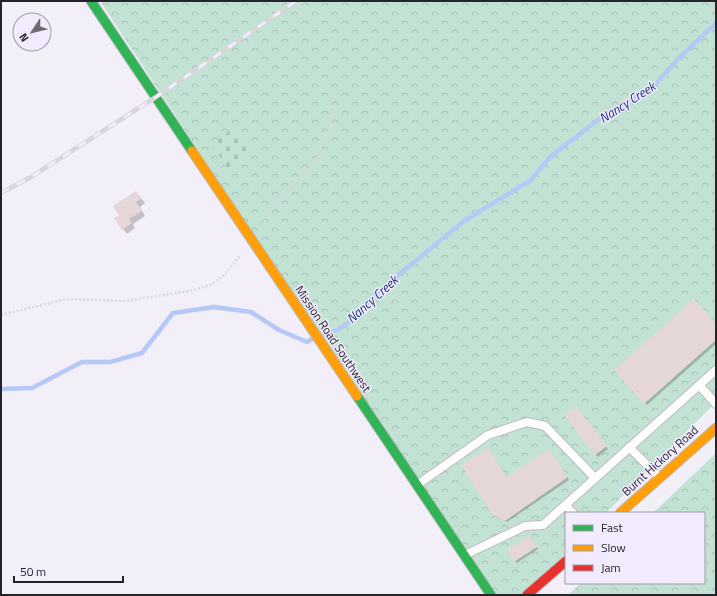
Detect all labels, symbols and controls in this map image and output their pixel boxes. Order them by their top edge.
north arrow [12,12,52,52]
text: N [15,30,33,45]
water label: Nancy Creek [595,75,661,128]
water label: Nancy Creek [342,269,404,328]
street label: Mission Road Southwest [291,281,377,397]
street label: Burnt Hickory Road [617,421,702,500]
legend [565,512,705,584]
text: Fast [601,518,624,537]
text: Slow [601,538,626,557]
scale bar [14,558,123,584]
text: Jam [601,558,621,577]
text: 50 m [20,562,46,581]

